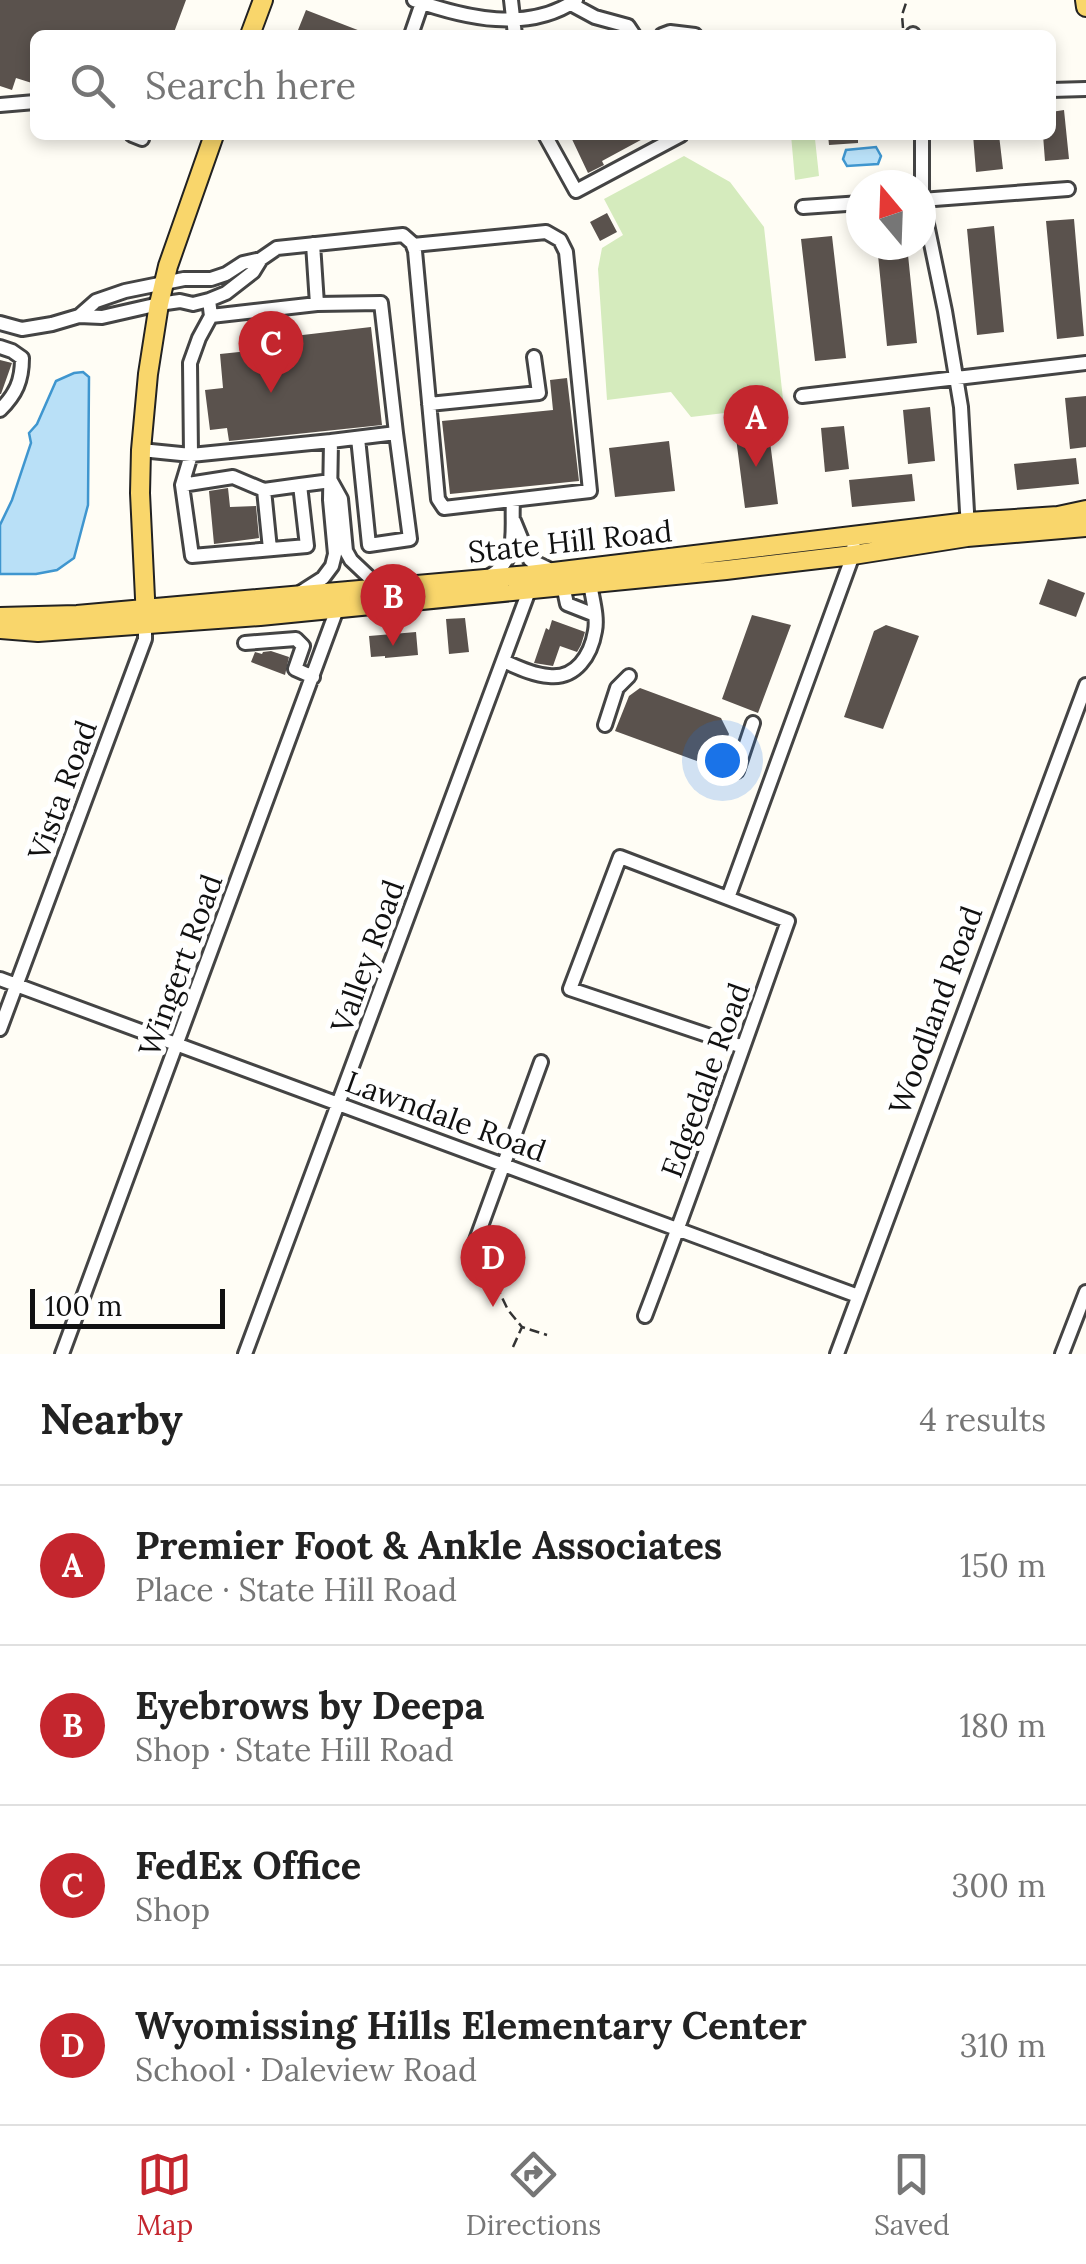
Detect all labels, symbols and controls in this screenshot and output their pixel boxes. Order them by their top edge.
search box [30,30,1056,140]
icon: search [65,58,120,113]
text: Search here [145,61,356,109]
north arrow [846,170,936,260]
pin: C [238,310,304,393]
pin: A [724,384,788,467]
street label: State Hill Road [466,511,674,571]
pin: B [360,564,426,646]
street label: Vista Road [19,715,105,866]
your location [697,735,748,786]
street label: Wingert Road [129,869,231,1062]
street label: Valley Road [321,874,413,1039]
street label: Woodland Road [880,901,990,1119]
street label: Edgedale Road [652,977,759,1183]
street label: Lawndale Road [341,1062,551,1170]
pin: D [460,1224,526,1307]
scale bar [30,1284,225,1328]
text: 100 m [45,1288,122,1324]
text: Nearby [40,1392,183,1446]
text: 4 results [919,1399,1046,1440]
text: Premier Foot & Ankle Associates [135,1521,722,1569]
text: A [62,1545,83,1586]
text: 150 m [960,1545,1046,1586]
text: Place · State Hill Road [135,1569,457,1610]
text: Eyebrows by Deepa [135,1681,484,1729]
text: B [62,1705,83,1746]
text: 180 m [959,1705,1046,1746]
text: Shop · State Hill Road [135,1729,454,1770]
text: FedEx Office [135,1841,361,1889]
text: C [61,1865,84,1906]
text: 300 m [951,1865,1046,1906]
text: Shop [135,1889,210,1930]
text: Wyomissing Hills Elementary Center [135,2001,807,2049]
text: D [60,2025,85,2066]
text: 310 m [960,2025,1046,2066]
text: School · Daleview Road [135,2049,477,2090]
tab: Map [136,2147,193,2243]
tab: Directions [466,2147,601,2243]
tab: Saved [874,2147,950,2243]

